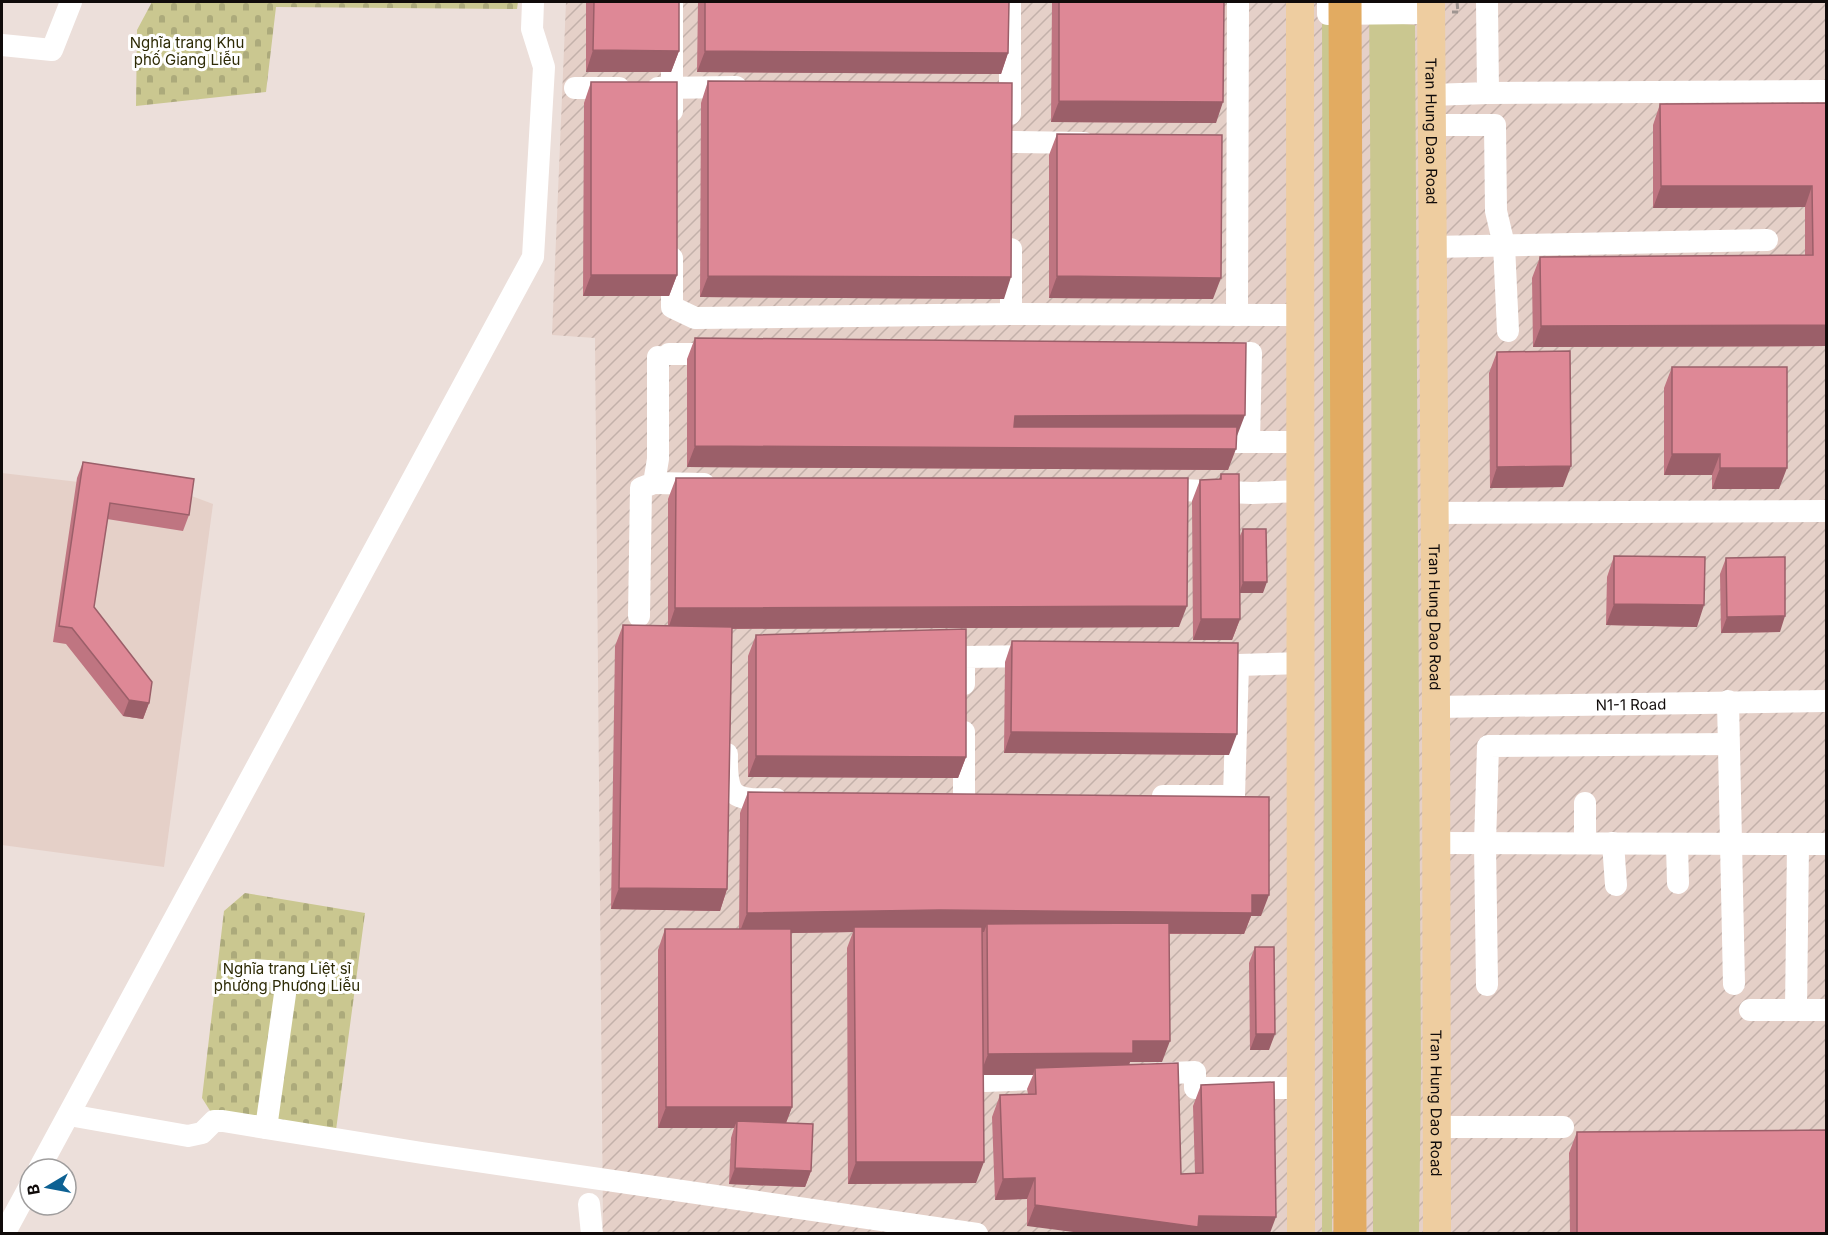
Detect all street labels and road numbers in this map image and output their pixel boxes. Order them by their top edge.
street label: Tran Hung Dao Road [1422,57,1442,205]
street label: Tran Hung Dao Road [1425,543,1445,691]
street label: N1-1 Road [1595,694,1667,714]
street label: Tran Hung Dao Road [1427,1029,1446,1177]

